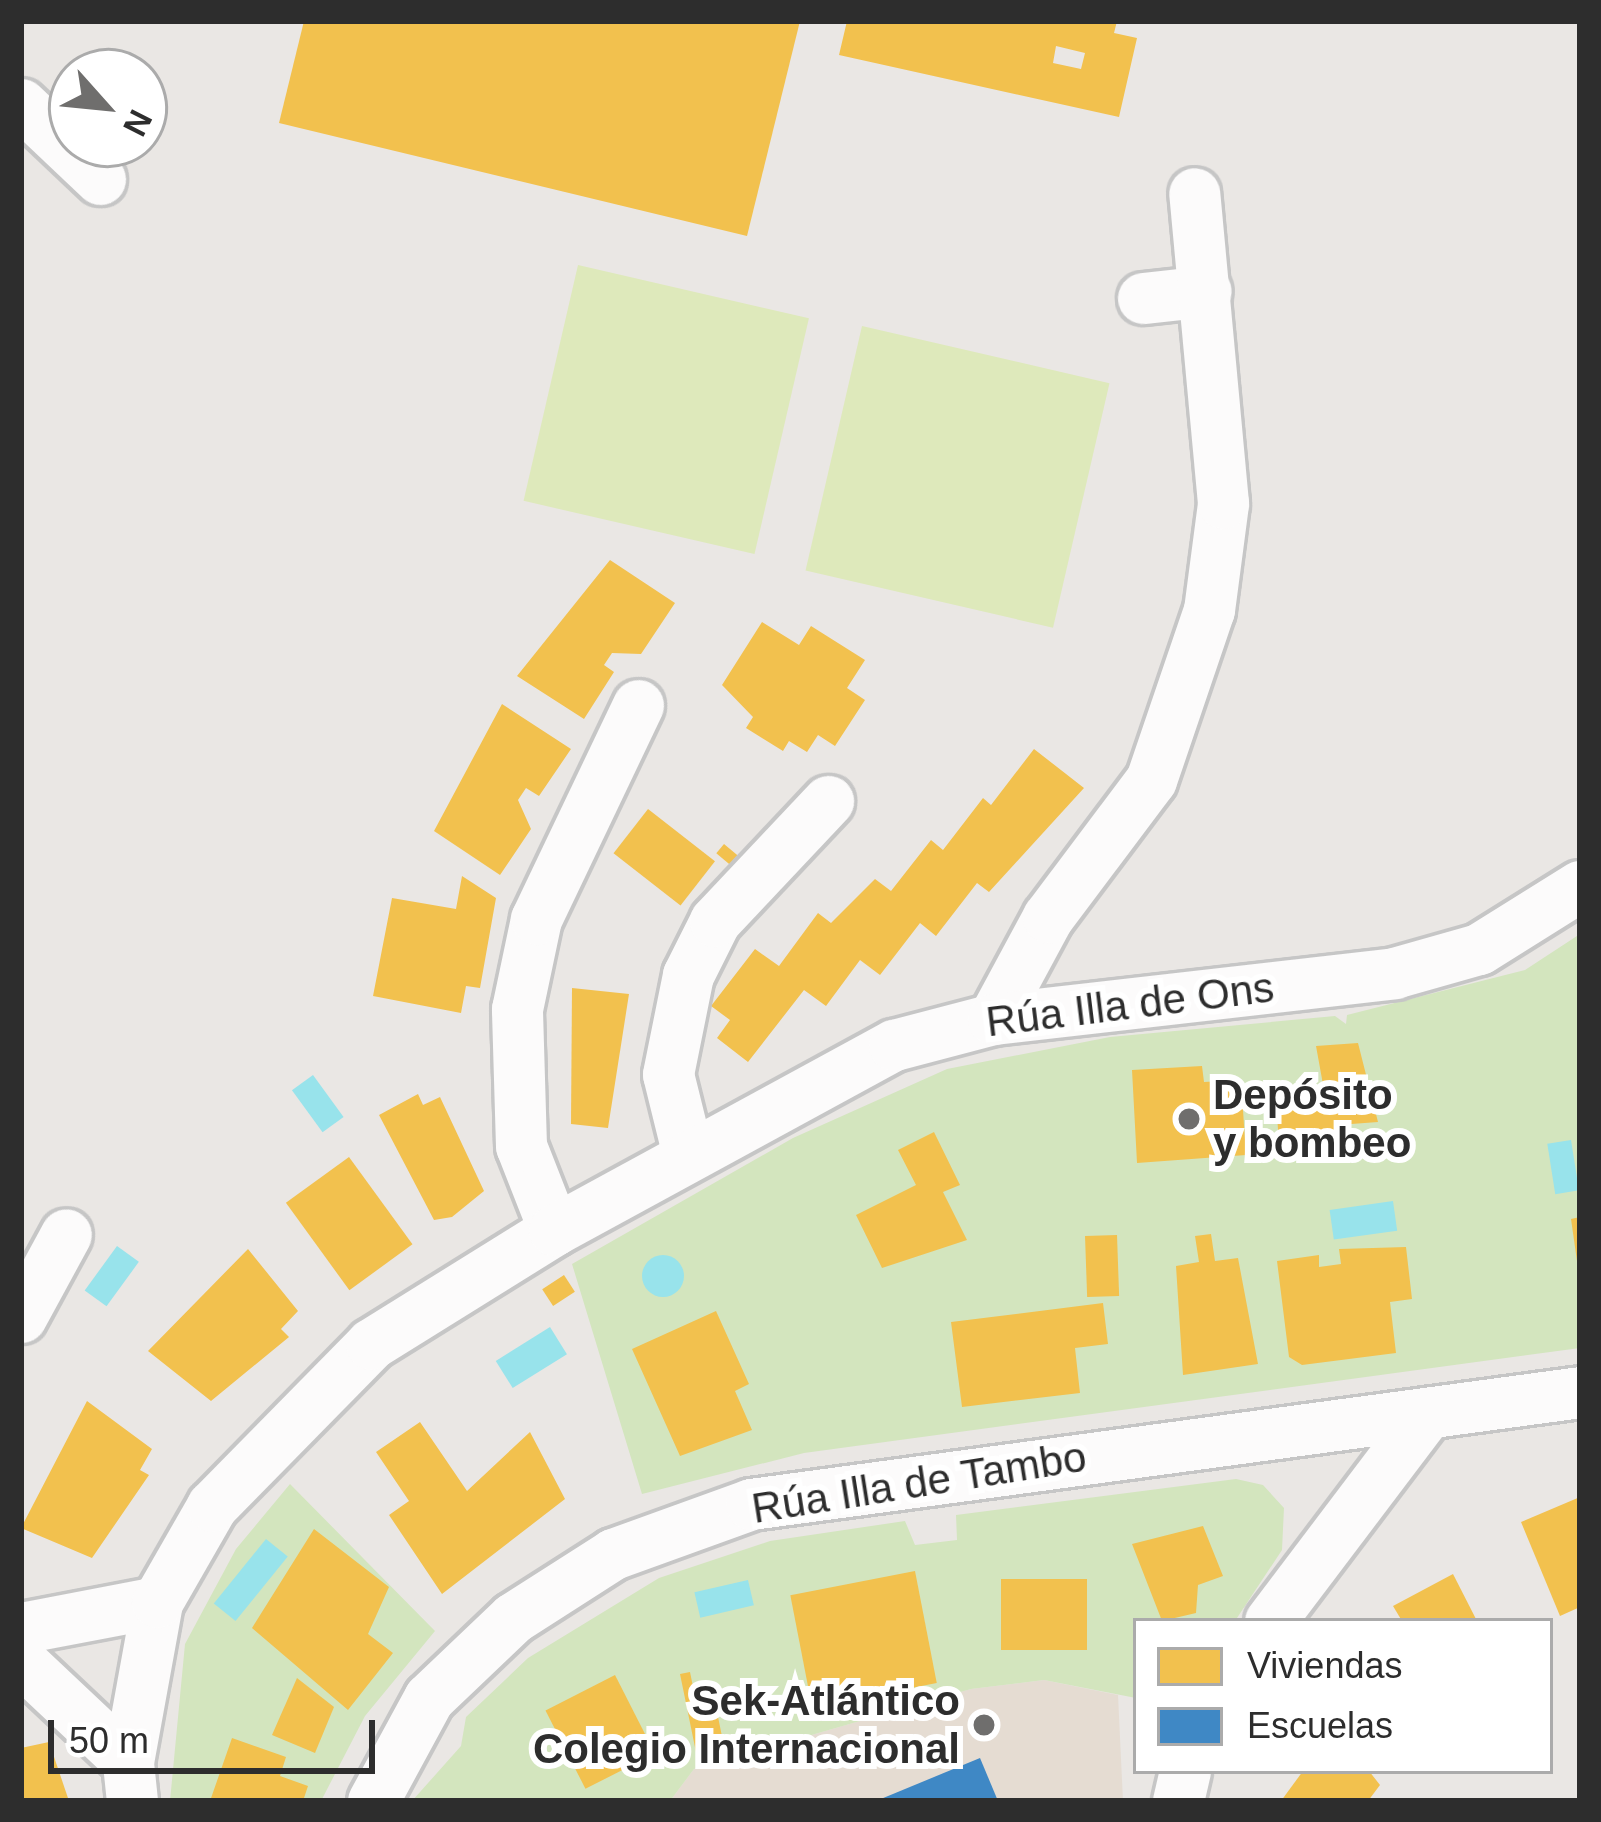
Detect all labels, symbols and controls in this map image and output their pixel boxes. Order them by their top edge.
north arrow [48,48,168,168]
text: N [116,104,160,142]
street label: Rúa Illa de Ons [983,962,1277,1048]
place label: Depósito y bombeo [1213,1070,1411,1168]
marker: Depósito y bombeo [1176,1106,1202,1132]
street label: Rúa Illa de Tambo [748,1432,1090,1534]
legend [1133,1618,1553,1774]
text: Viviendas [1247,1645,1402,1686]
place label: Sek-Atlántico Colegio Internacional [533,1676,960,1774]
scale bar [54,1696,381,1770]
text: Escuelas [1247,1705,1393,1746]
marker: Sek-Atlántico Colegio Internacional [971,1712,997,1738]
text: 50 m [69,1720,149,1761]

